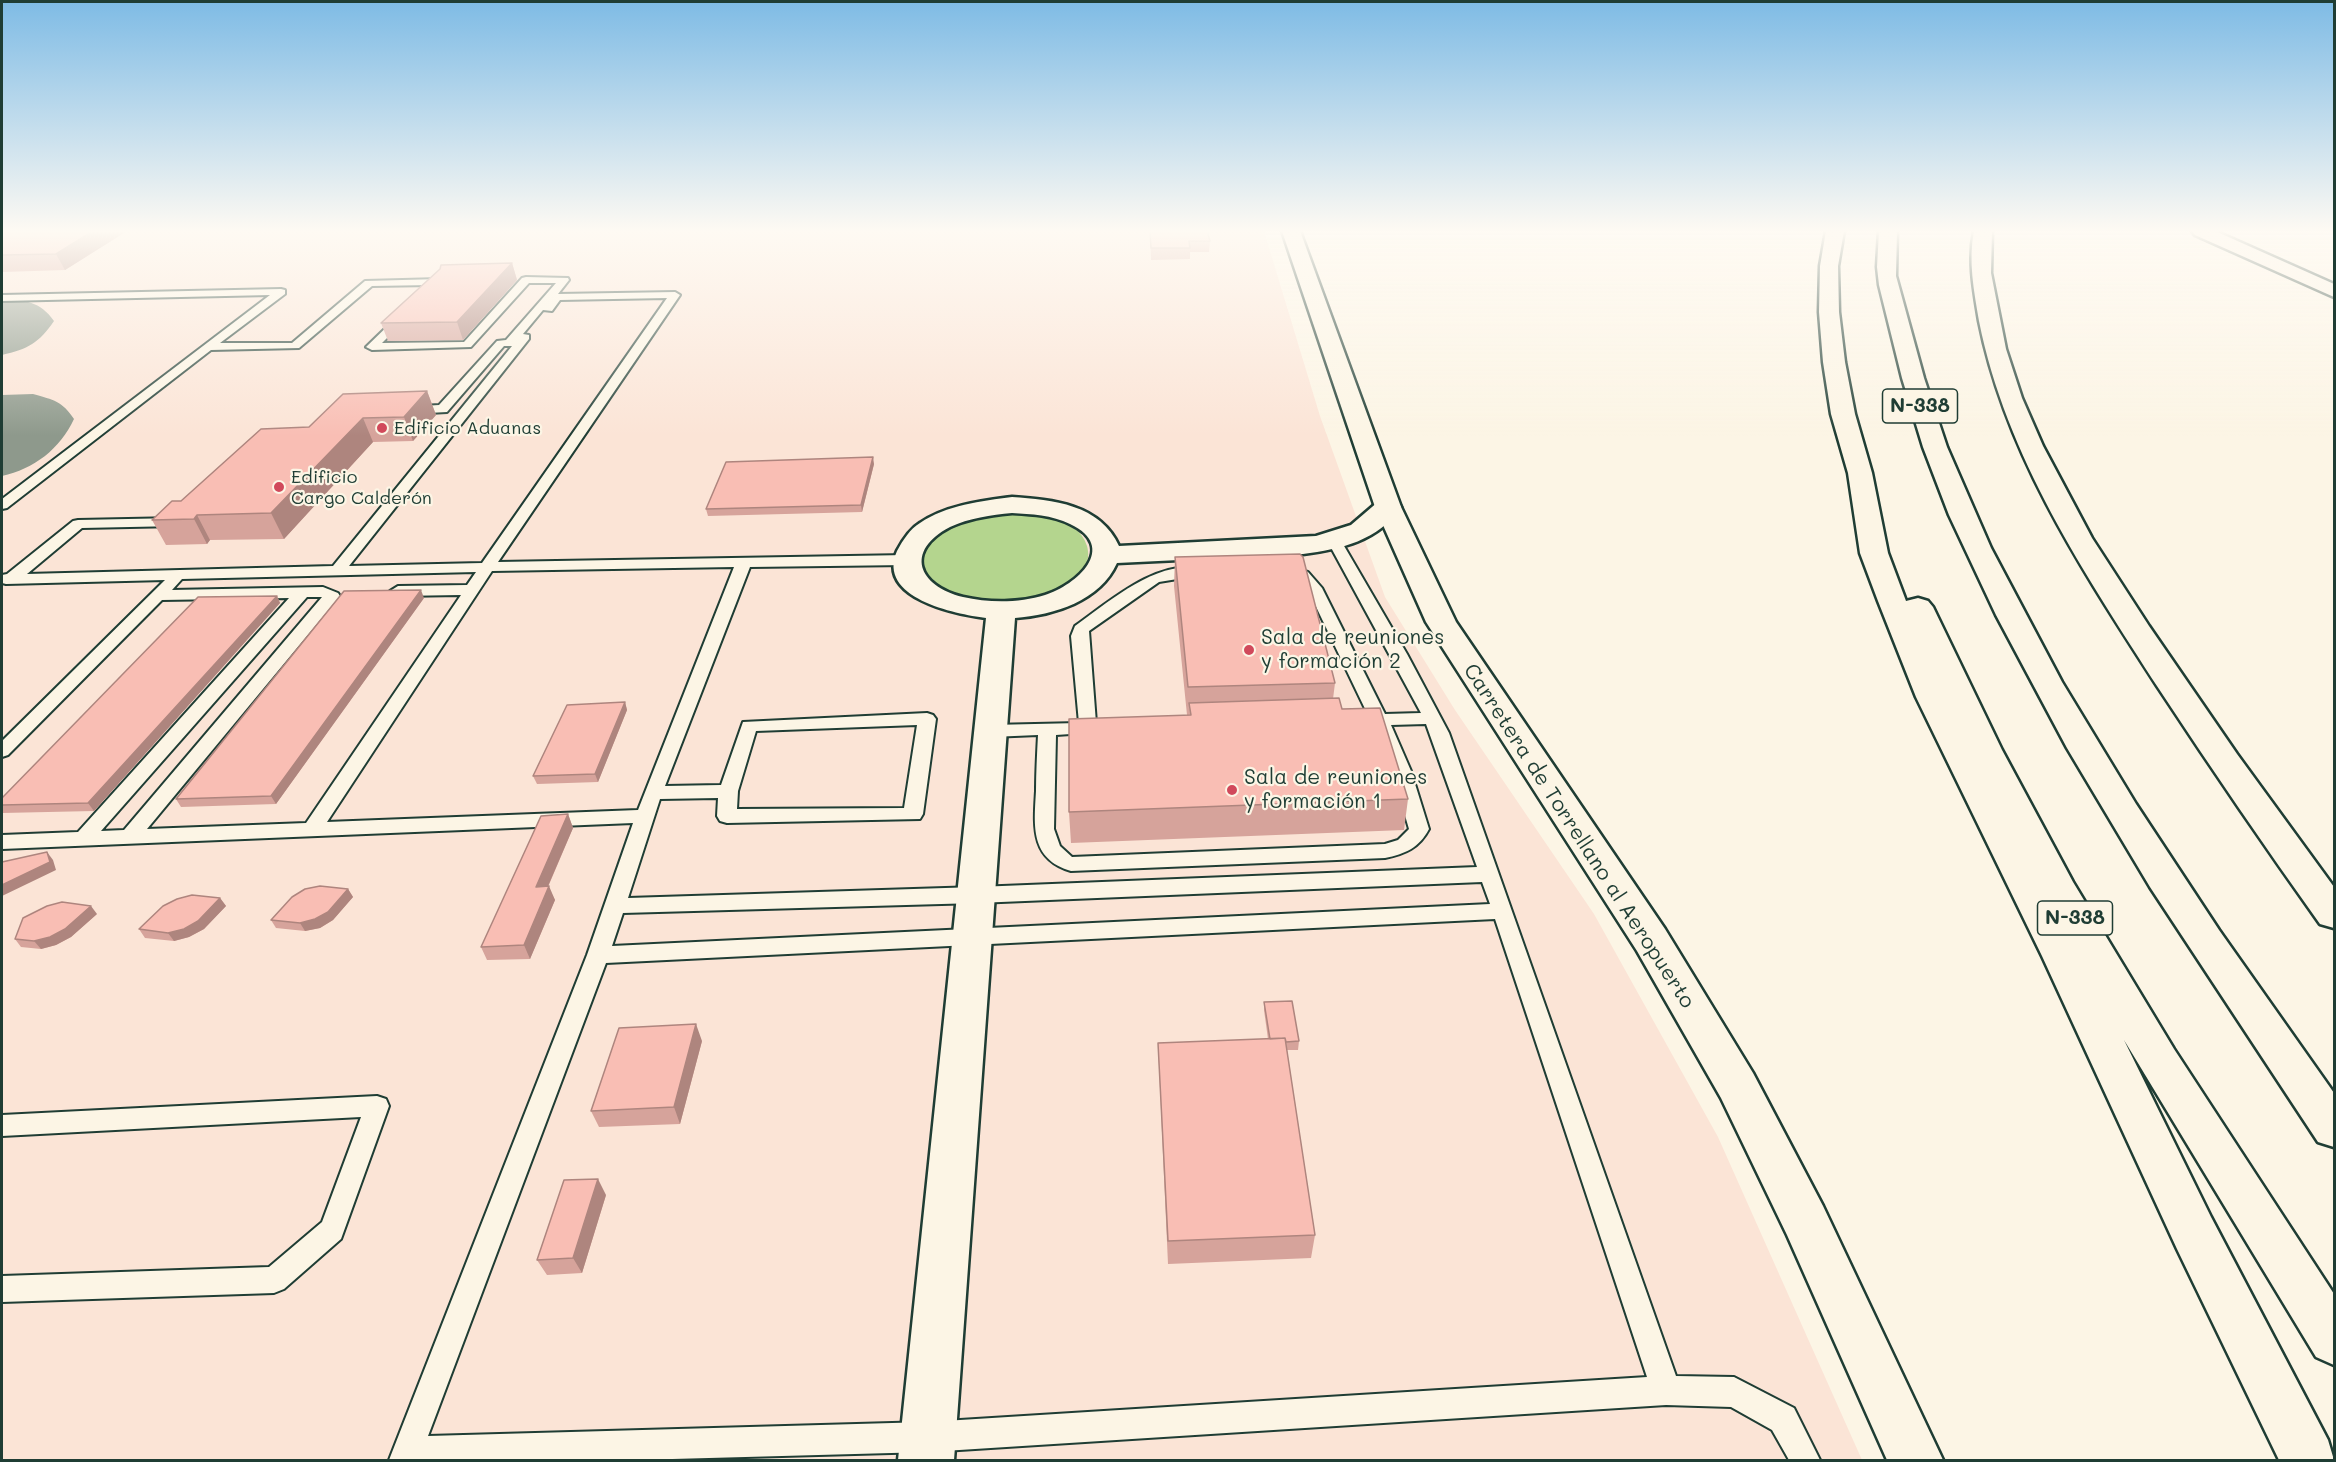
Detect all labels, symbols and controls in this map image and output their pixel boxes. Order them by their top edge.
road number: N-338 [1882,389,1958,423]
place label: Edificio Aduanas [394,417,541,439]
marker: Edificio Aduanas [375,421,389,435]
place label: Edificio Cargo Calderón [291,466,432,508]
marker: Edificio Cargo Calderón [272,480,286,494]
place label: Sala de reuniones y formación 2 [1261,625,1444,675]
marker: Sala de reuniones y formación 2 [1242,643,1256,657]
street label: Carretera de Torrellano al Aeropuerto [1458,659,1700,1013]
place label: Sala de reuniones y formación 1 [1244,765,1427,815]
marker: Sala de reuniones y formación 1 [1225,783,1239,797]
road number: N-338 [2038,901,2112,935]

